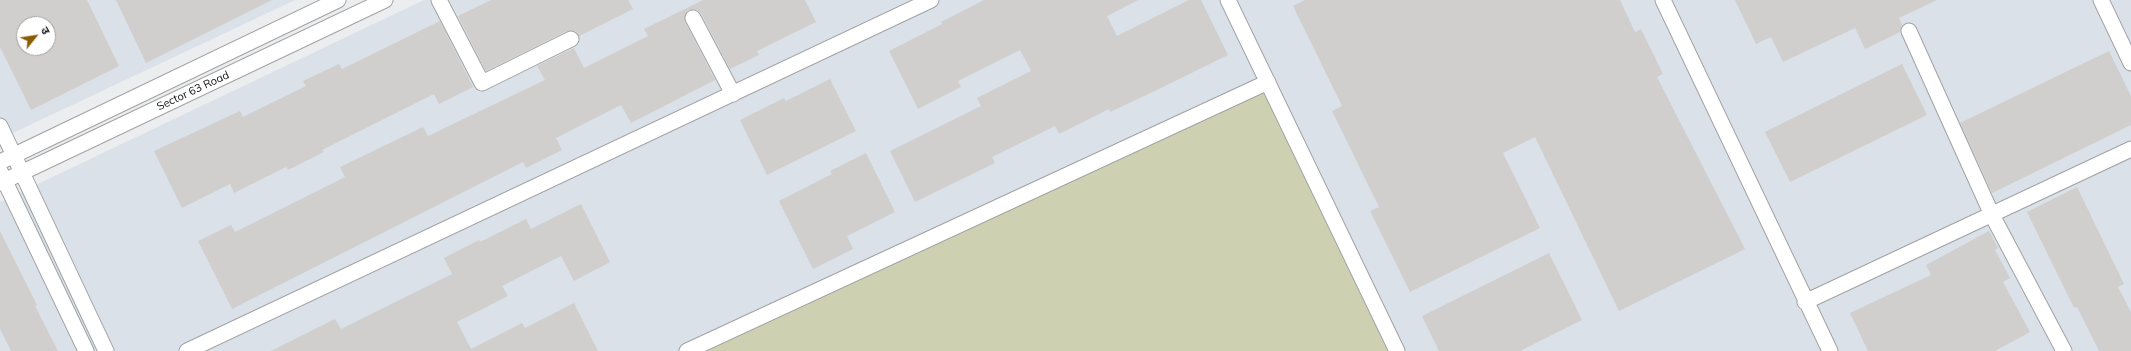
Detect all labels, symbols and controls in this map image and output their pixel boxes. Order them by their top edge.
north arrow [16,16,56,56]
text: उ [38,24,53,37]
street label: Sector 63 Road [155,68,231,114]

